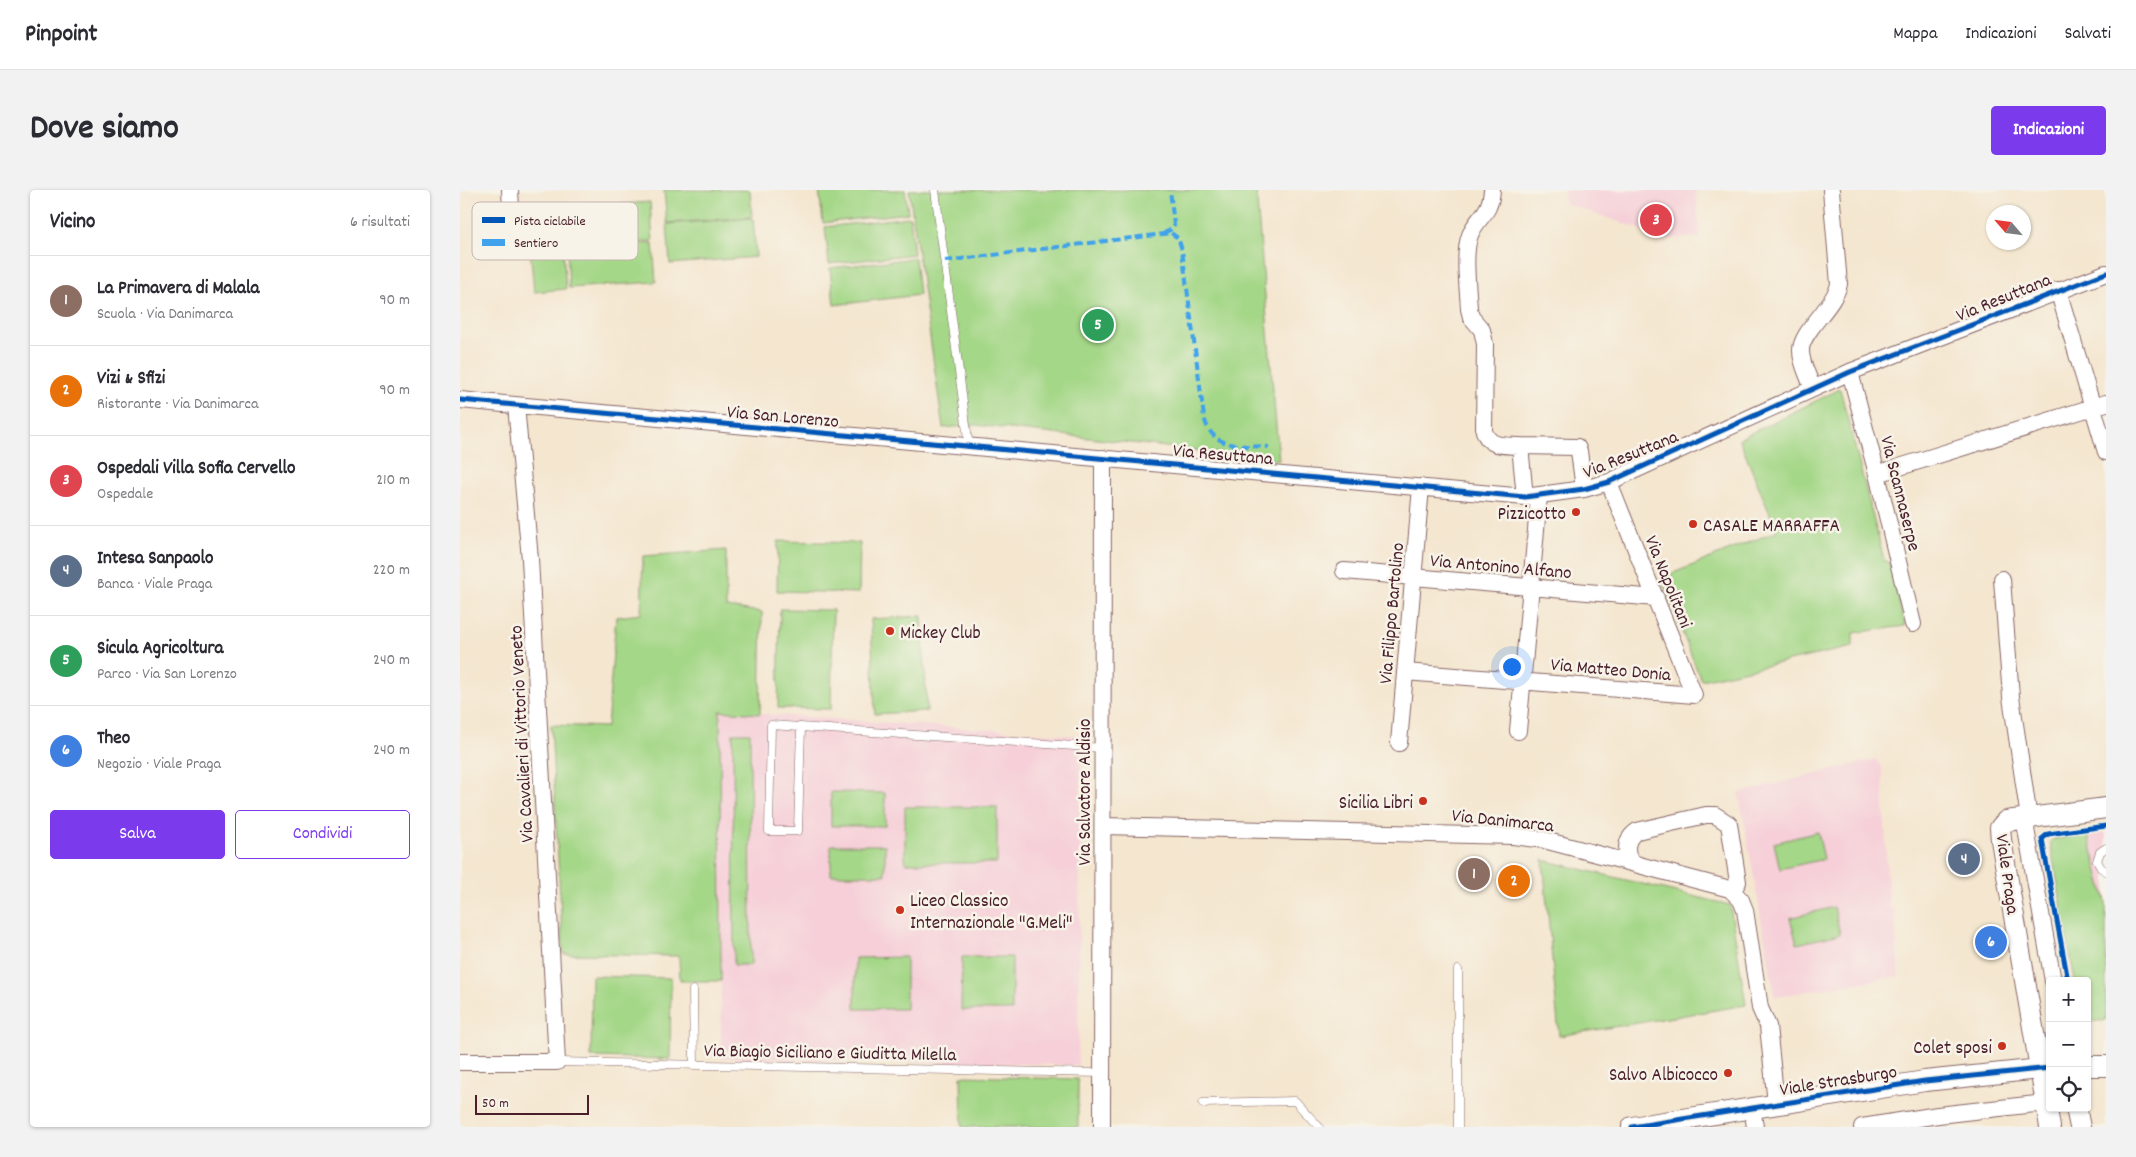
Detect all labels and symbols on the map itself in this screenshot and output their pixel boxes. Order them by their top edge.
pin: 3 [1640,201,1672,239]
legend [472,202,638,260]
north arrow [1986,205,2031,250]
text: Pista ciclabile [514,212,586,232]
text: Sentiero [514,234,558,254]
street label: Via Resuttana [1953,268,2057,331]
pin: 5 [1082,306,1114,344]
street label: Via San Lorenzo [726,400,840,437]
street label: Via Resuttana [1580,425,1684,488]
street label: Via Scannaserpe [1871,433,1926,554]
street label: Via Resuttana [1172,439,1275,474]
place label: Pizzicotto [1497,502,1566,529]
marker: Pizzicotto [1570,506,1582,518]
place label: CASALE MARRAFFA [1703,514,1840,541]
marker: CASALE MARRAFFA [1687,518,1699,530]
street label: Via Napolitani [1636,532,1698,633]
street label: Via Filippo Bartolino [1374,541,1413,685]
street label: Via Antonino Alfano [1429,549,1573,588]
place label: Mickey Club [900,621,981,648]
street label: Via Cavalieri di Vittorio Veneto [504,625,543,843]
marker: Mickey Club [884,625,896,637]
street label: Via Matteo Donia [1549,653,1673,690]
your location [1499,654,1525,680]
street label: Via Salvatore Aldisio [1073,719,1100,865]
place label: Sicilia Libri [1339,791,1414,818]
marker: Sicilia Libri [1417,795,1429,807]
street label: Via Danimarca [1450,804,1556,841]
street label: Viale Praga [1987,833,2025,917]
pin: 4 [1948,840,1980,878]
pin: 1 [1458,855,1490,893]
pin: 2 [1498,862,1530,900]
place label: Liceo Classico Internazionale "G.Meli" [910,889,1073,938]
marker: Liceo Classico Internazionale "G.Meli" [894,904,906,916]
pin: 6 [1975,923,2007,961]
place label: Colet sposi [1913,1036,1993,1063]
street label: Via Biagio Siciliano e Giuditta Milella [704,1039,957,1070]
marker: Colet sposi [1996,1040,2008,1052]
street label: Viale Strasburgo [1778,1060,1899,1105]
place label: Salvo Albicocco [1609,1063,1718,1090]
marker: Salvo Albicocco [1722,1067,1734,1079]
scale bar [475,1092,589,1115]

